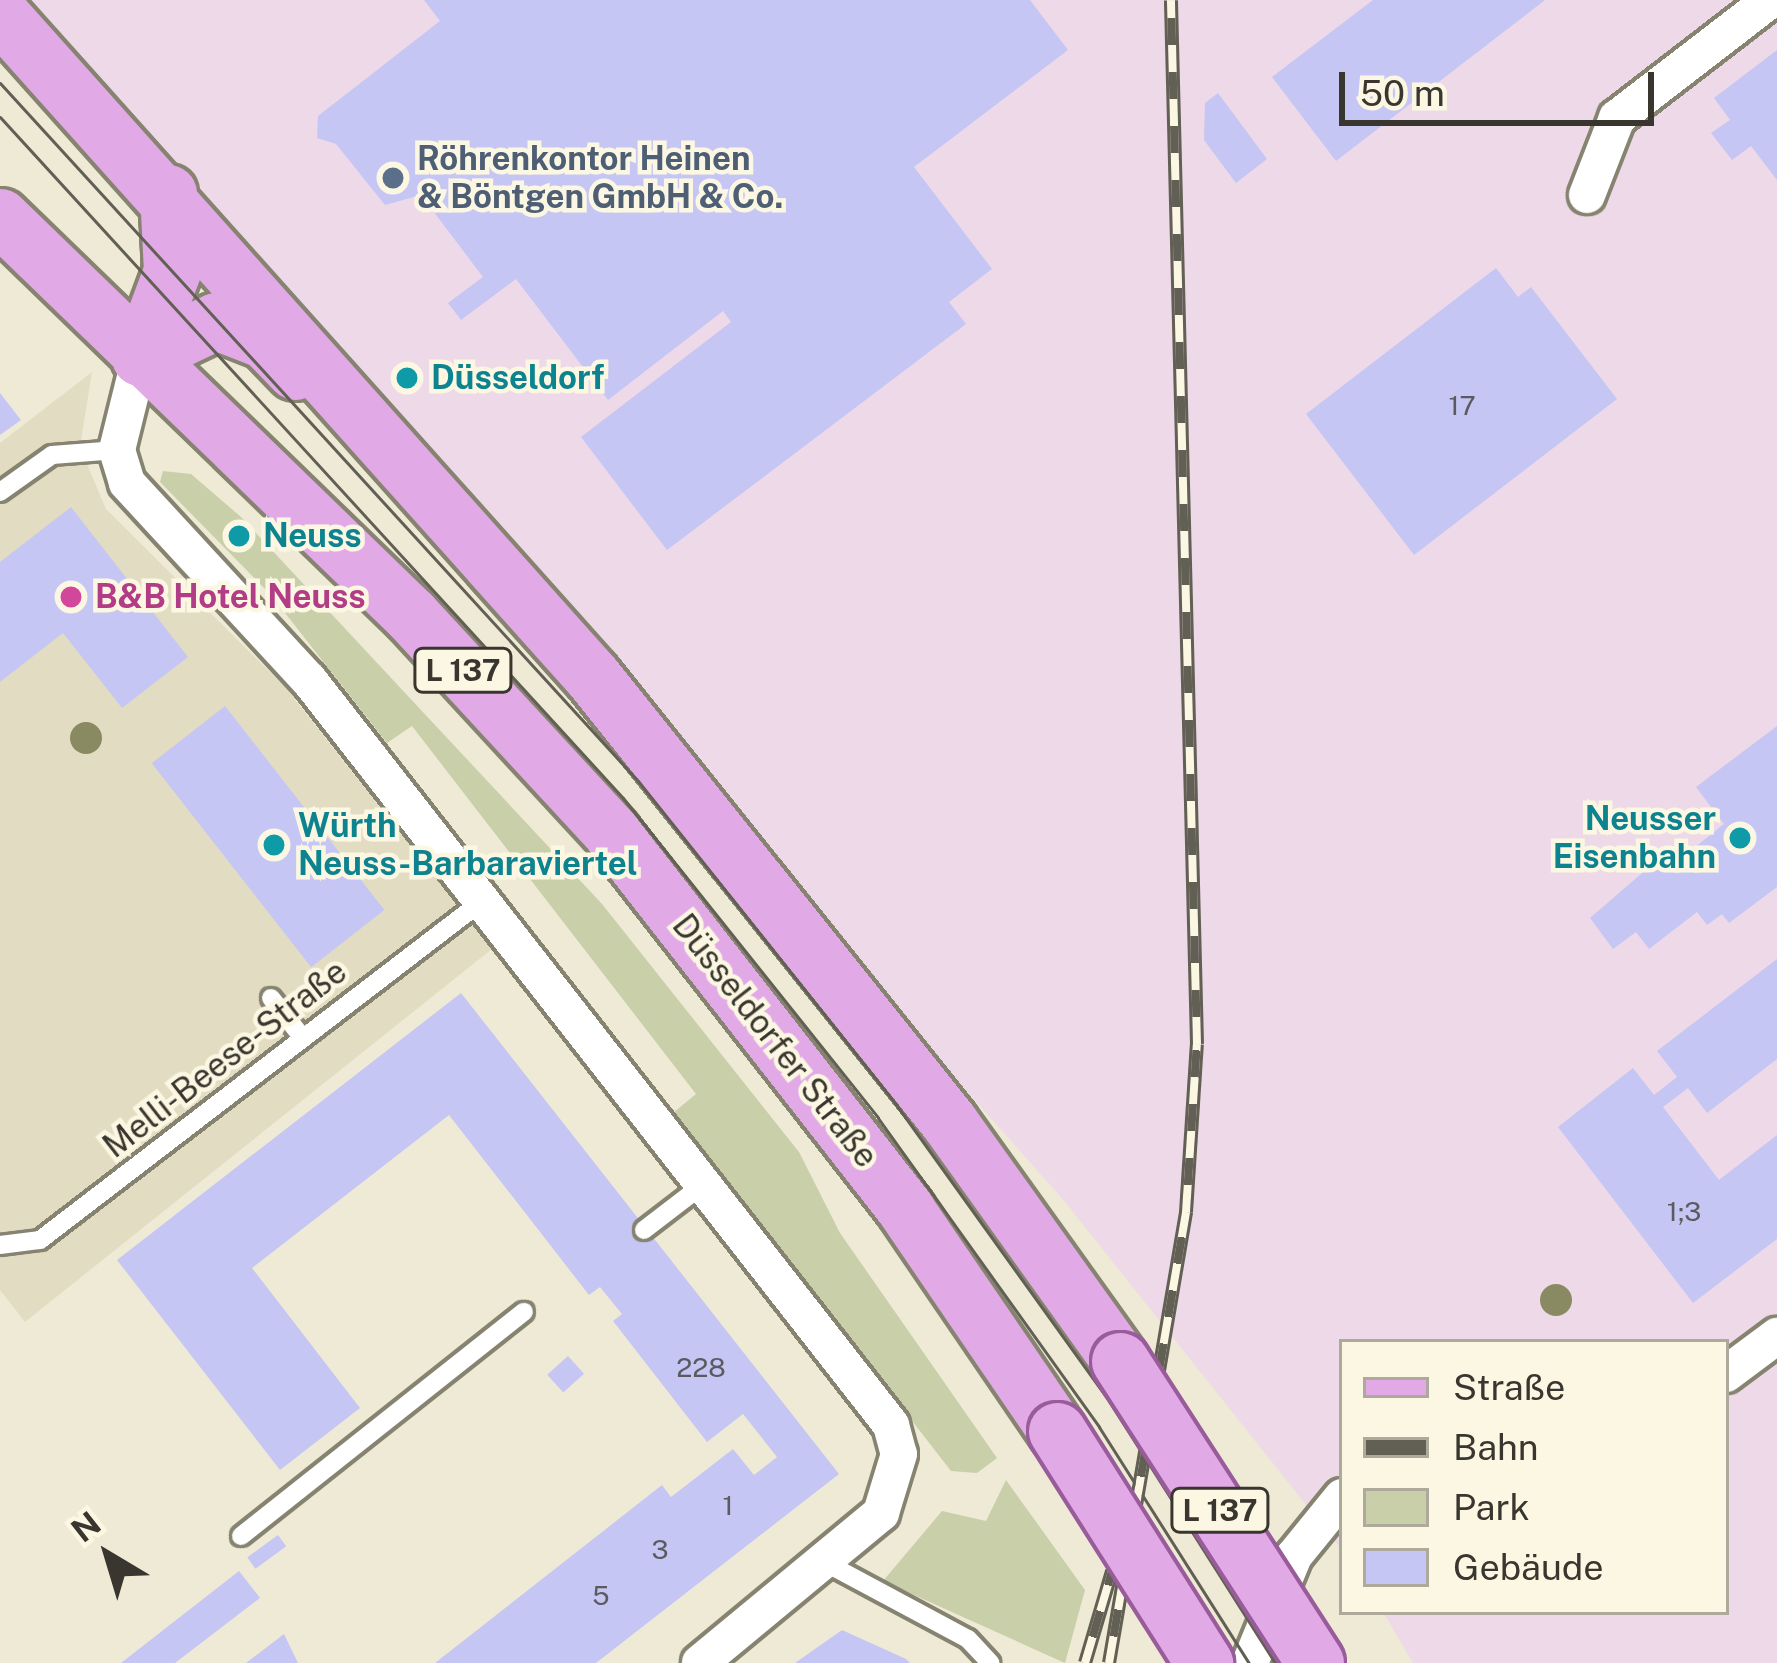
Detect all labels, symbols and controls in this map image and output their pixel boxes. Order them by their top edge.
scale bar [1345,48,1660,122]
text: 50 m [1360,72,1445,114]
place label: Röhrenkontor Heinen & Böntgen GmbH & Co. [417,139,783,217]
marker: Röhrenkontor Heinen & Böntgen GmbH & Co. [380,165,406,191]
place label: Düsseldorf [431,358,604,398]
marker: Düsseldorf [394,365,420,391]
house number: 17 [1448,390,1476,422]
place label: Neuss [263,516,362,556]
marker: Neuss [226,523,252,549]
place label: B&B Hotel Neuss [95,577,366,617]
marker: B&B Hotel Neuss [58,584,84,610]
road number: L 137 [412,646,514,694]
place label: Neusser Eisenbahn [1553,799,1716,877]
place label: Würth Neuss-Barbaraviertel [298,806,638,884]
marker: Neusser Eisenbahn [1727,825,1753,851]
marker: Würth Neuss-Barbaraviertel [261,832,287,858]
street label: Düsseldorfer Straße [664,907,886,1175]
street label: Melli-Beese-Straße [96,952,354,1166]
house number: 1;3 [1667,1196,1701,1228]
legend [1339,1339,1729,1615]
house number: 228 [676,1352,726,1384]
text: Straße [1453,1366,1565,1408]
text: Bahn [1453,1426,1539,1468]
road number: L 137 [1169,1486,1271,1534]
text: Park [1453,1486,1530,1528]
house number: 1 [723,1490,733,1522]
north arrow [48,1495,168,1615]
text: N [64,1504,108,1550]
house number: 3 [651,1534,669,1566]
text: Gebäude [1453,1546,1604,1588]
house number: 5 [592,1580,610,1612]

